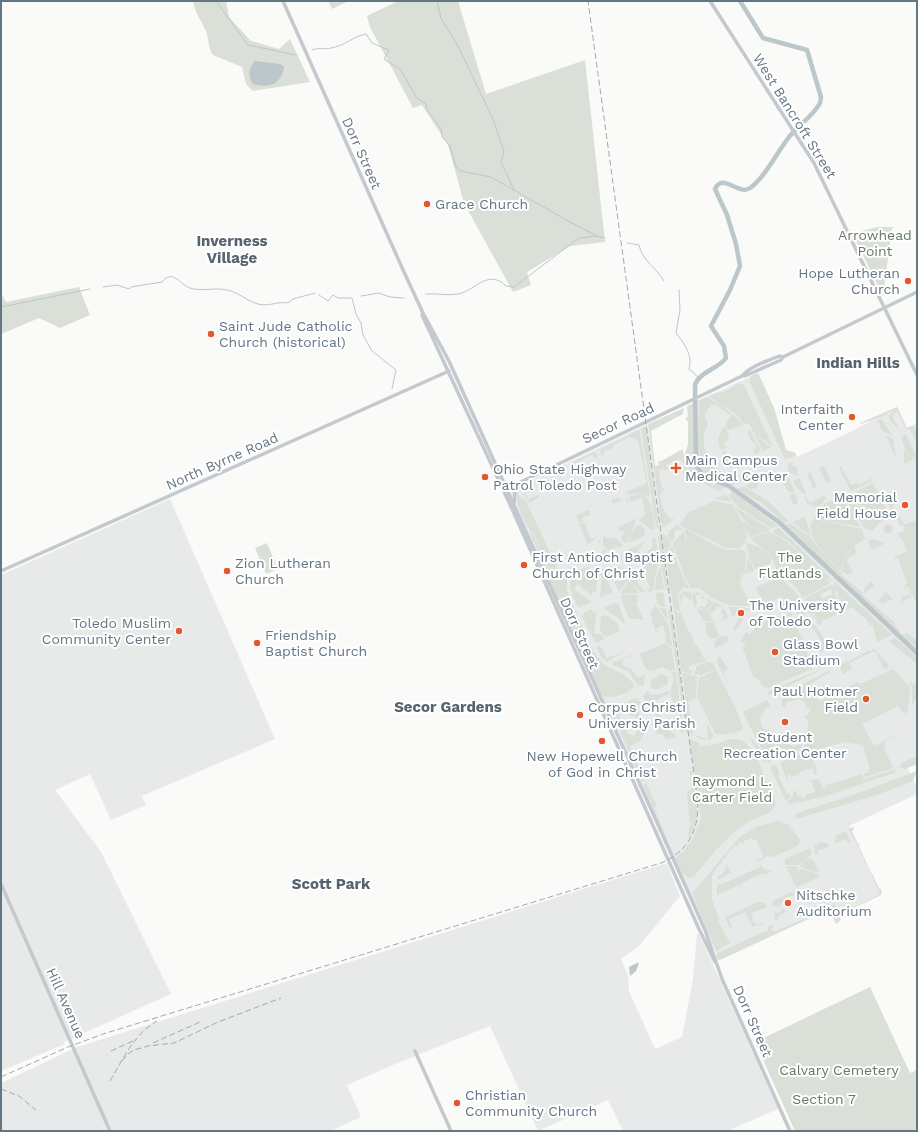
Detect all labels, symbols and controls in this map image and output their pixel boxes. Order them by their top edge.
street label: West Bancroft Street [750,51,840,181]
street label: Dorr Street [339,115,385,191]
place label: Grace Church [435,196,528,212]
marker: Grace Church [422,199,432,209]
park label: Arrowhead Point [838,227,912,259]
district label: Inverness Village [196,232,268,267]
place label: Hope Lutheran Church [798,265,900,297]
marker: Hope Lutheran Church [903,276,913,286]
place label: Saint Jude Catholic Church (historical) [219,318,353,350]
marker: Saint Jude Catholic Church (historical) [206,329,216,339]
district label: Indian Hills [816,354,900,372]
street label: Secor Road [579,399,657,447]
place label: Interfaith Center [780,401,844,433]
marker: Interfaith Center [847,412,857,422]
street label: North Byrne Road [164,429,280,493]
place label: Main Campus Medical Center [685,452,788,484]
place label: Ohio State Highway Patrol Toledo Post [493,461,627,493]
marker: Main Campus Medical Center [670,462,682,474]
marker: Ohio State Highway Patrol Toledo Post [480,472,490,482]
place label: Memorial Field House [816,489,898,521]
marker: Memorial Field House [900,500,910,510]
place label: First Antioch Baptist Church of Christ [532,549,673,581]
park label: The Flatlands [758,549,822,581]
place label: Zion Lutheran Church [235,555,331,587]
marker: First Antioch Baptist Church of Christ [519,560,529,570]
marker: Zion Lutheran Church [222,566,232,576]
street label: Dorr Street [557,595,603,671]
place label: The University of Toledo [749,597,847,629]
marker: The University of Toledo [736,608,746,618]
place label: Toledo Muslim Community Center [42,615,171,647]
marker: Toledo Muslim Community Center [174,626,184,636]
place label: Friendship Baptist Church [265,627,367,659]
place label: Glass Bowl Stadium [783,636,859,668]
marker: Friendship Baptist Church [252,638,262,648]
marker: Glass Bowl Stadium [770,647,780,657]
place label: Paul Hotmer Field [773,683,858,715]
marker: Paul Hotmer Field [861,694,871,704]
district label: Secor Gardens [394,698,502,716]
place label: Corpus Christi Universiy Parish [588,699,696,731]
marker: Corpus Christi Universiy Parish [575,710,585,720]
marker: Student Recreation Center [780,717,790,727]
place label: Student Recreation Center [723,729,847,761]
marker: New Hopewell Church of God in Christ [597,736,607,746]
place label: New Hopewell Church of God in Christ [527,748,677,780]
park label: Raymond L. Carter Field [692,773,772,805]
district label: Scott Park [292,875,371,893]
place label: Nitschke Auditorium [796,887,872,919]
marker: Nitschke Auditorium [783,898,793,908]
street label: Hill Avenue [43,965,89,1041]
street label: Dorr Street [730,983,776,1059]
park label: Calvary Cemetery [779,1062,900,1078]
place label: Christian Community Church [465,1087,597,1119]
park label: Section 7 [792,1091,856,1107]
marker: Christian Community Church [452,1098,462,1108]

